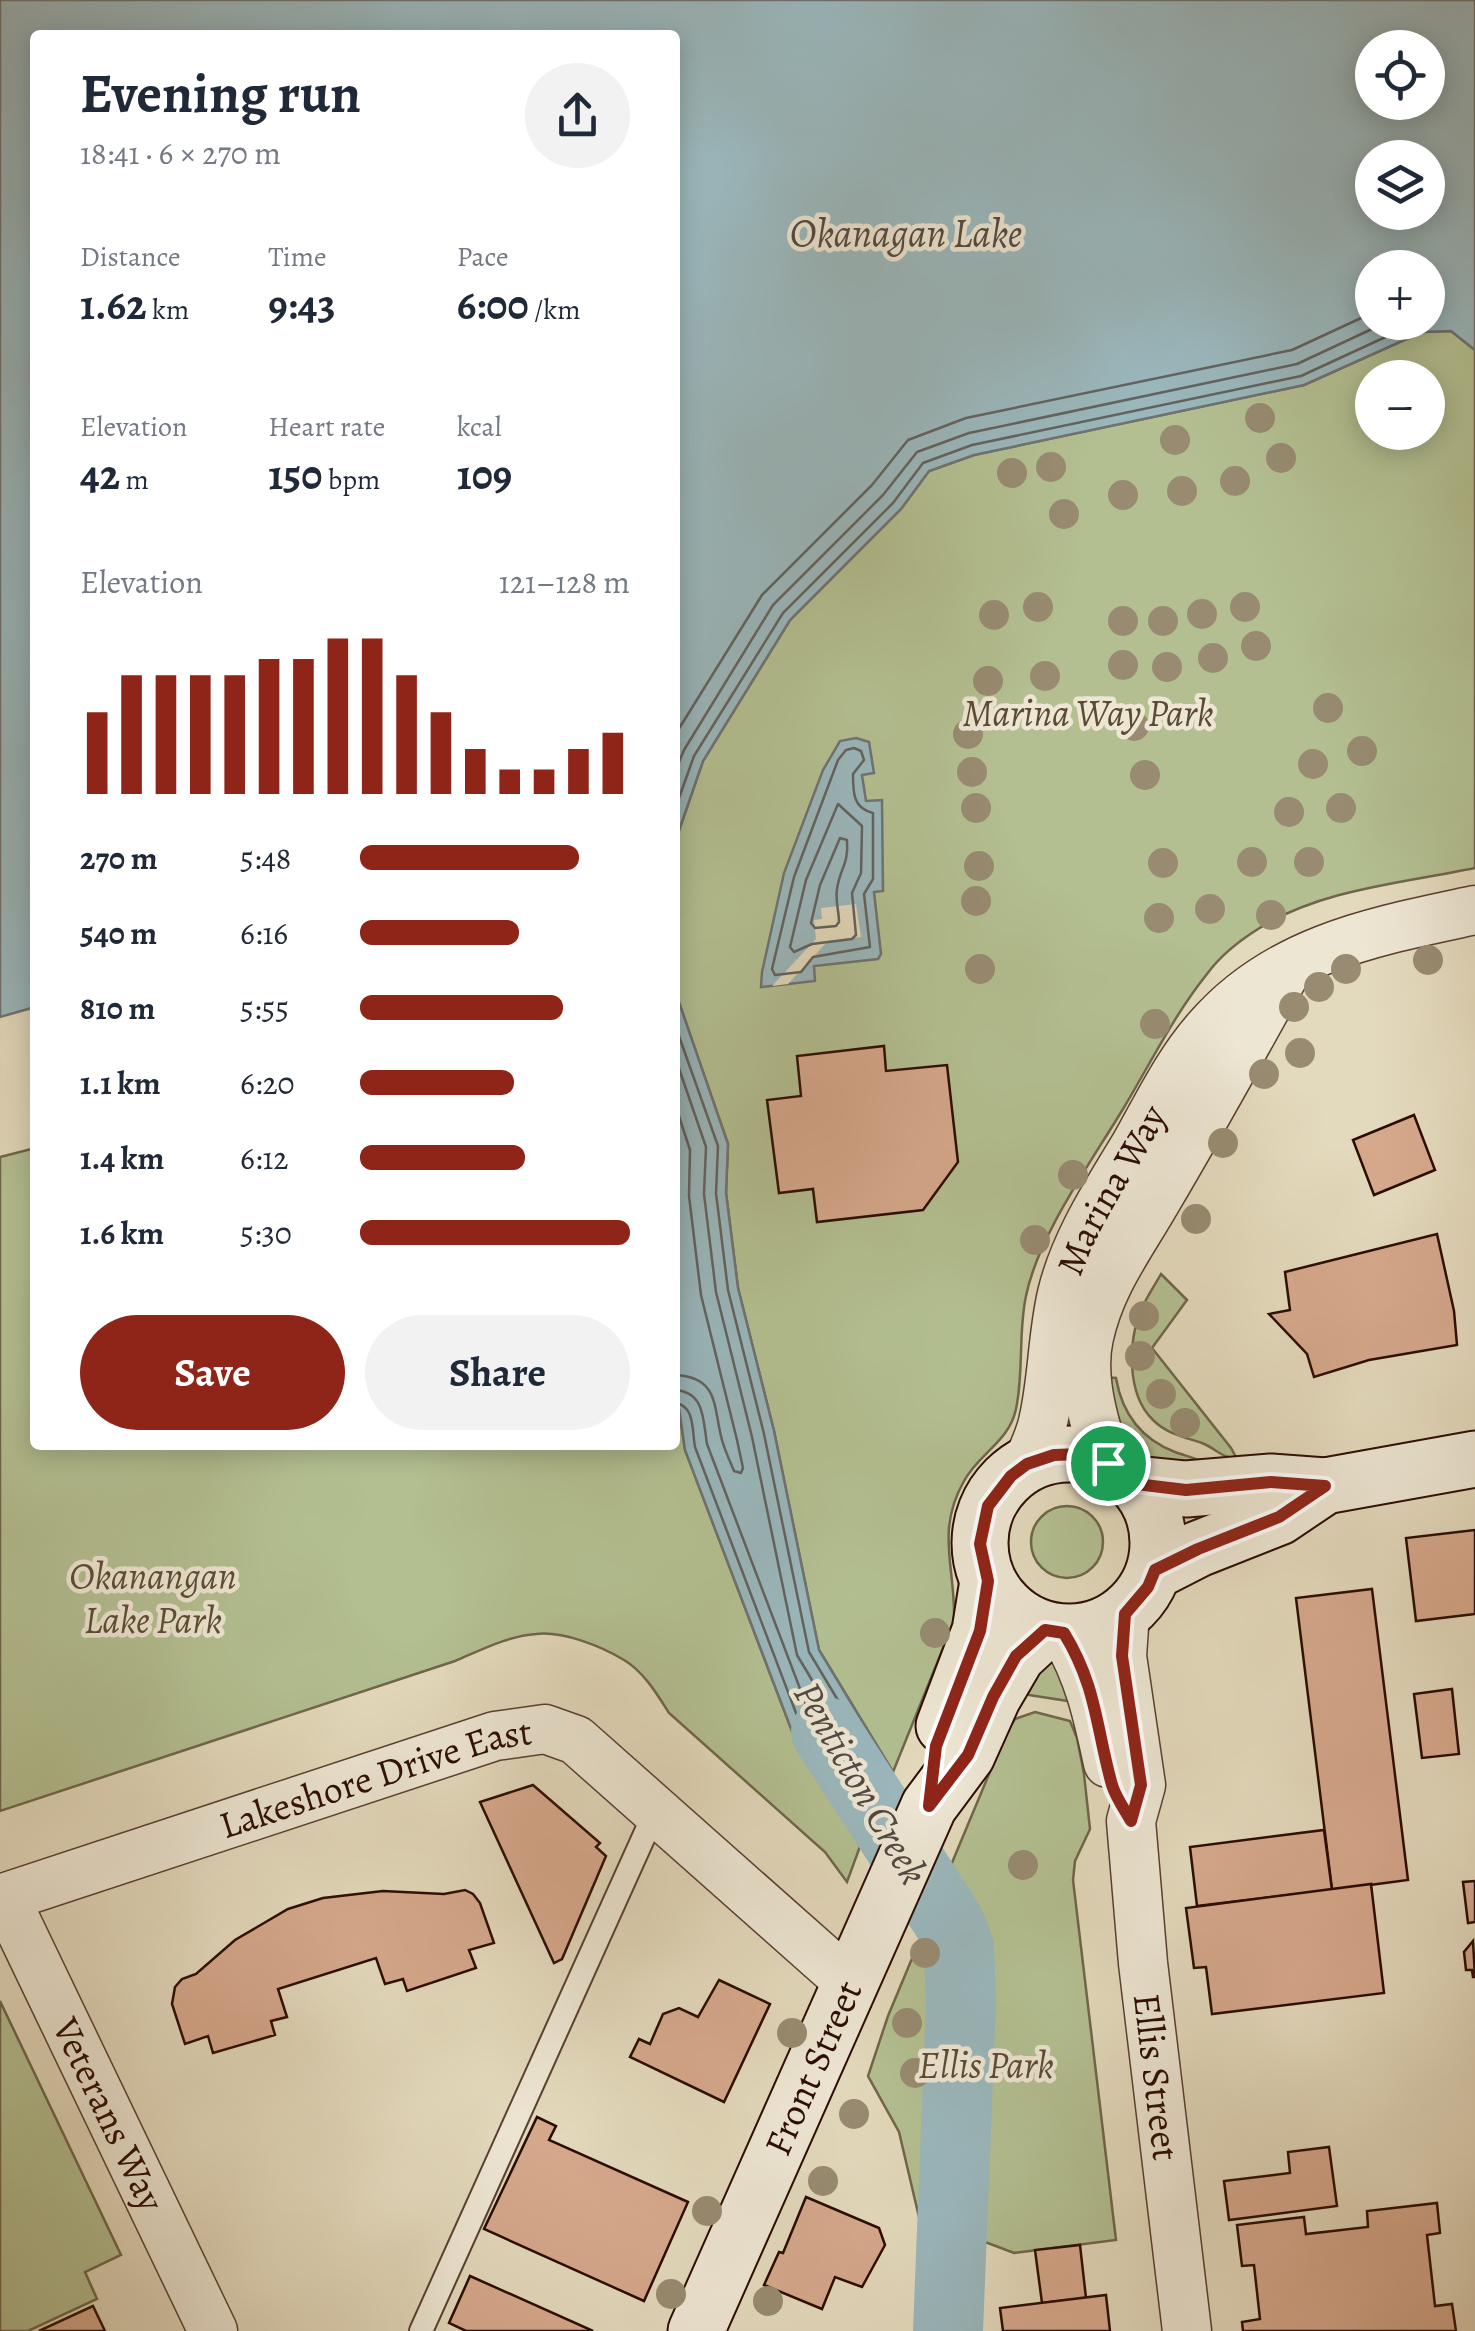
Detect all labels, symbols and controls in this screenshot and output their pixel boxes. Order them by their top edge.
map controls [1355,30,1445,450]
button: locate [1355,30,1445,120]
text: Evening run [80,56,361,131]
button: share [525,63,630,168]
text: 18:41 · 6 × 270 m [80,131,281,175]
button: layers [1355,140,1445,230]
water label: Okanagan Lake [790,206,1022,261]
text: Distance [80,238,180,276]
text: Time [268,238,327,276]
text: Pace [457,238,509,276]
button: + [1355,250,1445,340]
text: 1.62 [80,276,147,333]
text: 9:43 [268,276,336,333]
text: 6:00 [457,276,529,333]
text: km [147,291,189,329]
text: /km [529,291,581,329]
button: − [1355,360,1445,450]
text: Elevation [80,408,187,446]
text: Heart rate [268,408,385,446]
text: kcal [457,408,502,446]
text: 42 [80,446,120,503]
text: 150 [268,446,322,503]
text: 109 [457,446,512,503]
text: m [120,461,149,499]
text: bpm [322,461,380,499]
text: Elevation [80,560,203,604]
text: 121–128 m [499,560,630,604]
park label: Marina Way Park [962,687,1214,739]
text: 270 m [80,836,158,880]
text: 5:48 [240,836,291,880]
text: 540 m [80,911,157,955]
text: 6:16 [240,911,288,955]
text: 810 m [80,986,155,1030]
text: 5:55 [240,986,289,1030]
text: 1.1 km [80,1061,161,1105]
text: 6:20 [240,1061,295,1105]
street label: Marina Way [1044,1095,1179,1283]
text: 1.4 km [80,1136,164,1180]
text: 6:12 [240,1136,289,1180]
text: 1.6 km [80,1211,164,1255]
text: 5:30 [240,1211,292,1255]
button: Save [80,1315,345,1430]
button: Share [365,1315,630,1430]
pin [1066,1421,1151,1506]
icon: arrive [1081,1436,1136,1491]
park label: Okanangan Lake Park [69,1550,237,1646]
water label: Penticton Creek [781,1671,941,1895]
street label: Lakeshore Drive East [212,1705,535,1851]
street label: Front Street [751,1972,874,2163]
street label: Ellis Street [1121,1990,1192,2163]
street label: Veterans Way [40,2008,178,2221]
park label: Ellis Park [918,2039,1054,2091]

